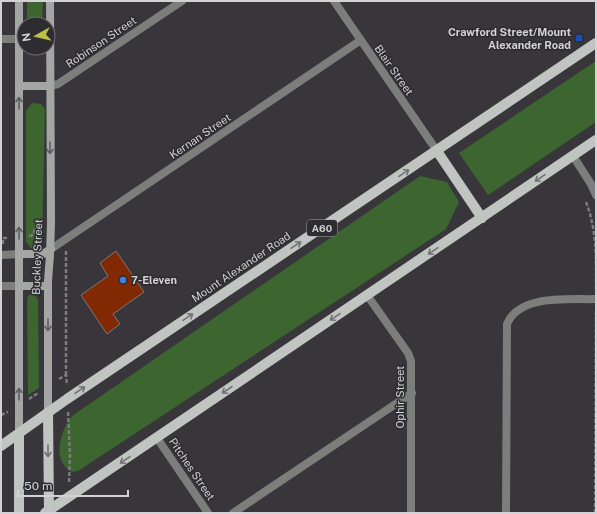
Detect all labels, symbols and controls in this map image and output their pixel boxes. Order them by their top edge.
street label: Robinson Street [64,14,138,70]
north arrow [16,16,56,56]
place label: Crawford Street/Mount Alexander Road [448,26,571,51]
text: N [20,32,33,42]
marker: Crawford Street/Mount Alexander Road [574,33,584,43]
street label: Blair Street [372,43,416,97]
one-way arrow [15,97,23,110]
street label: Kernan Street [167,111,233,161]
one-way arrow [46,141,54,154]
one-way arrow [398,169,409,177]
one-way arrow [535,174,546,182]
street label: Buckley Street [30,219,44,295]
road number: A60 [307,220,337,236]
one-way arrow [15,227,23,240]
street label: Mount Alexander Road [189,229,293,305]
one-way arrow [290,241,301,249]
one-way arrow [427,247,438,255]
place label: 7-Eleven [131,274,177,286]
marker: 7-Eleven [118,275,128,285]
one-way arrow [182,313,194,321]
one-way arrow [329,313,340,321]
one-way arrow [44,318,52,331]
street label: Ophir Street [394,366,406,428]
one-way arrow [74,386,85,394]
one-way arrow [222,386,233,394]
one-way arrow [15,388,23,401]
street label: Pitches Street [167,436,217,502]
one-way arrow [44,444,52,457]
one-way arrow [119,456,131,464]
scale bar [18,472,128,498]
text: 50 m [24,479,52,493]

